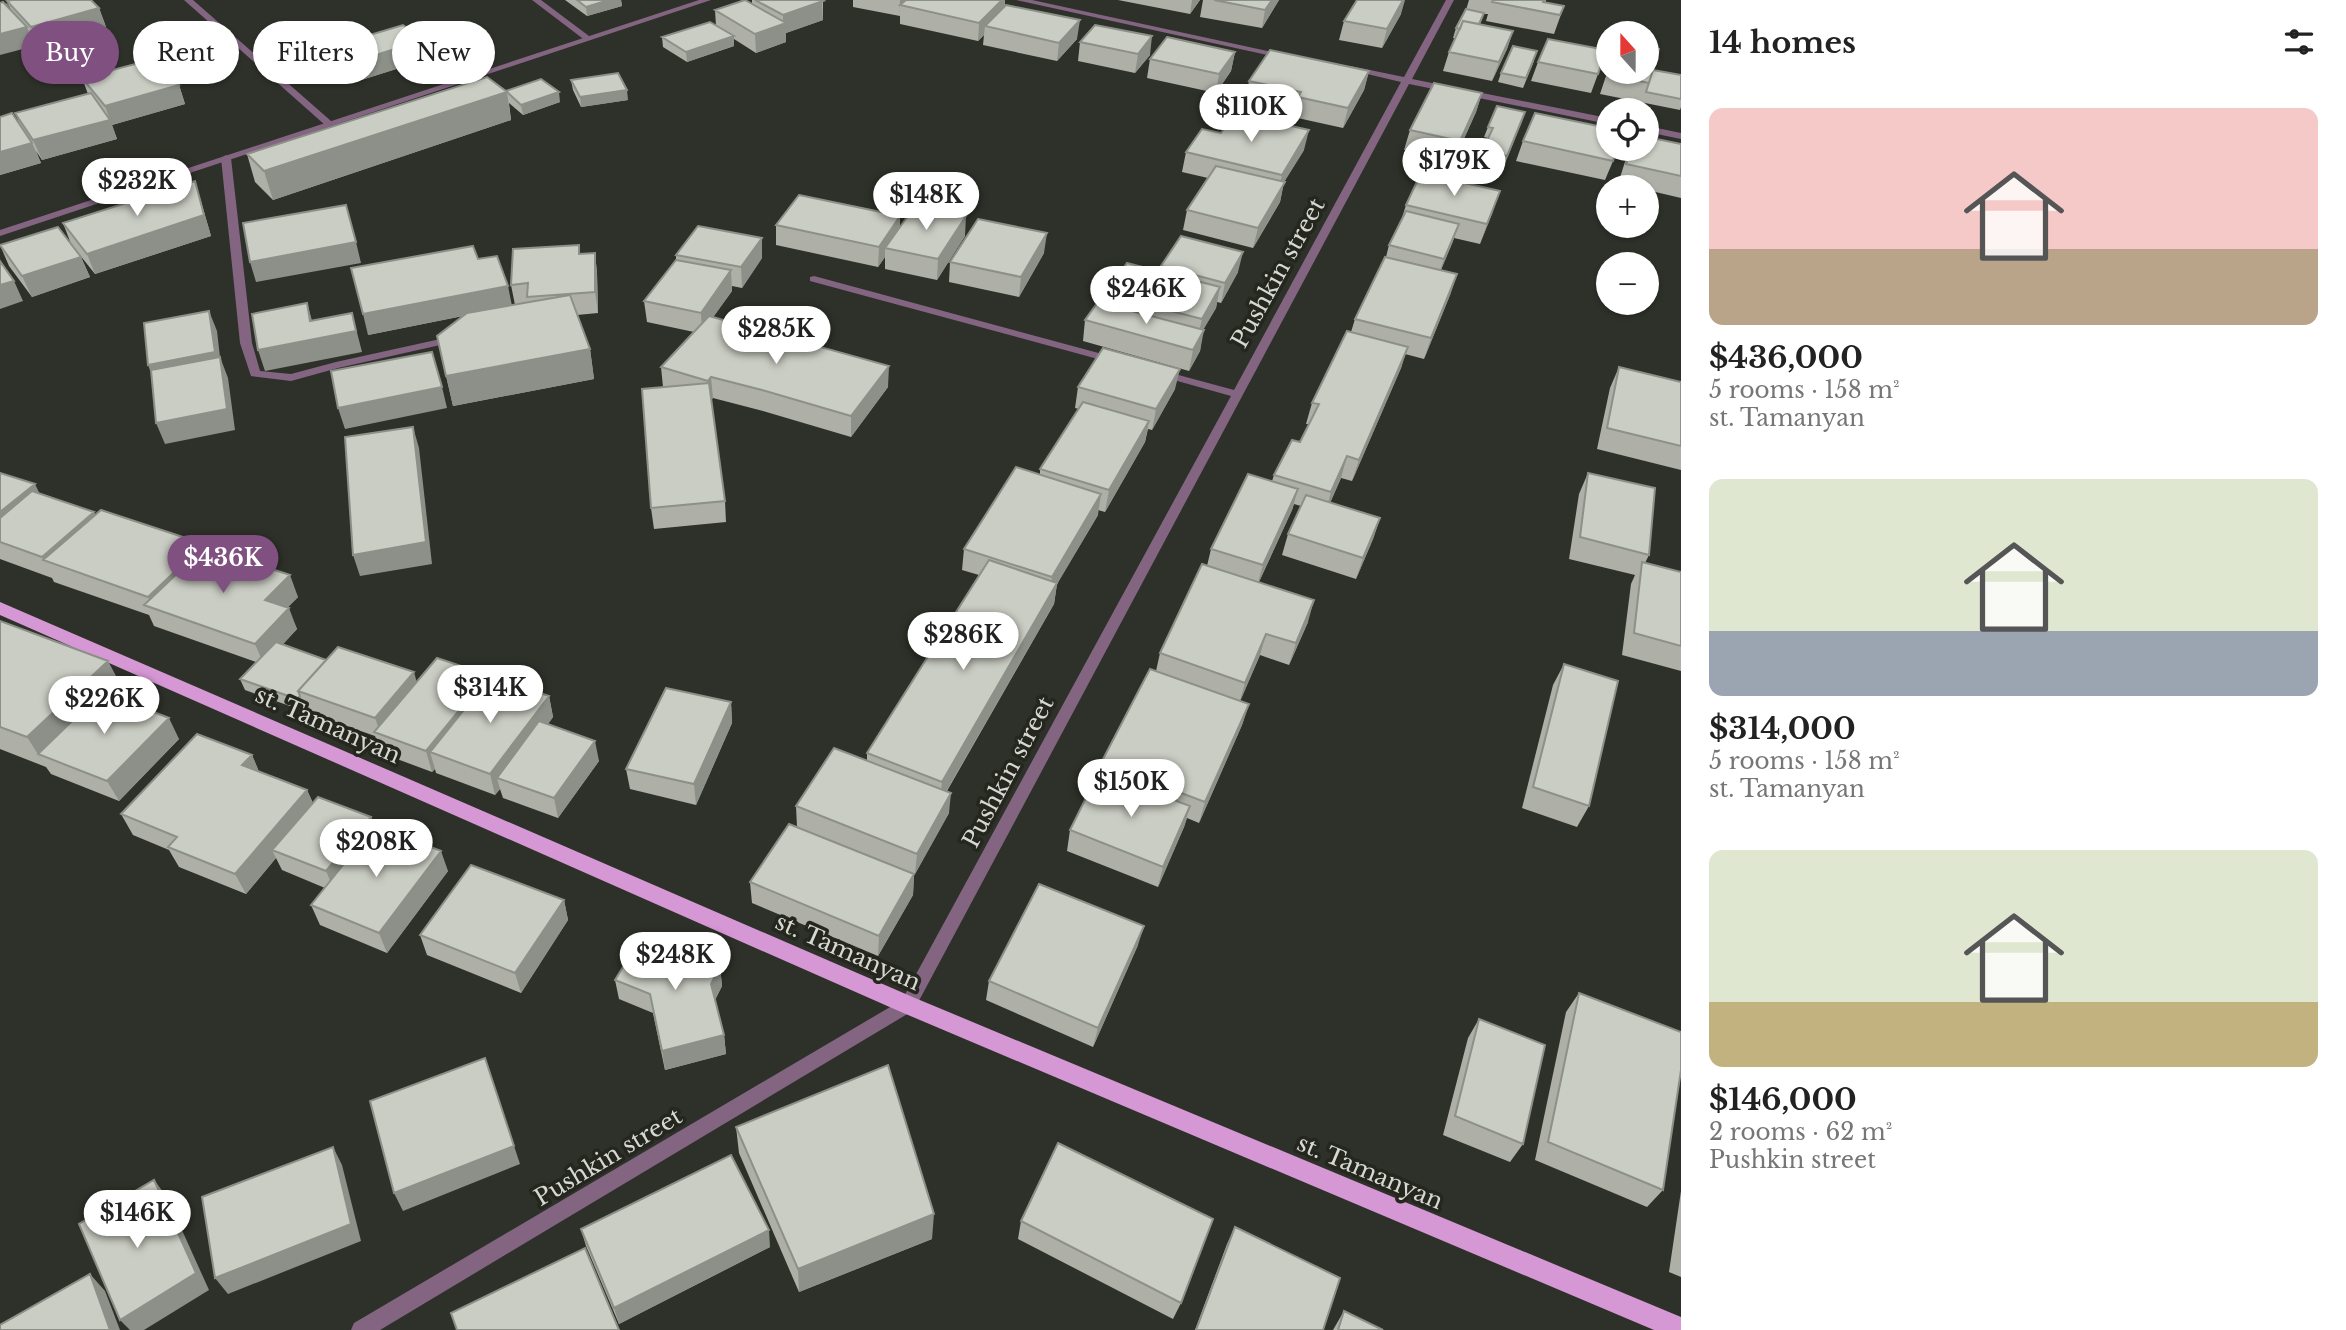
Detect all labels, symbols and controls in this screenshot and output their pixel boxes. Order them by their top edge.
chip: Buy [21,21,119,84]
chip: Rent [133,21,239,84]
chip: Filters [253,21,378,84]
chip: New [392,21,495,84]
north arrow [1596,21,1659,84]
map controls [1596,21,1659,315]
icon: filters [2280,23,2318,61]
text: 14 homes [1709,24,1856,61]
pin: $110K [1202,85,1300,144]
text: $110K [1215,93,1287,121]
button: locate [1596,98,1659,161]
pin: $179K [1405,138,1503,198]
text: $179K [1418,147,1490,175]
icon: home [1951,153,2077,279]
pin: $232K [88,158,186,218]
text: $232K [98,167,176,195]
pin: $148K [877,173,975,232]
button: + [1596,175,1659,238]
text: $148K [889,181,963,209]
street label: Pushkin street [1225,193,1331,353]
button: − [1596,252,1659,315]
pin: $246K [1097,266,1195,326]
text: $246K [1106,275,1186,303]
pin: $285K [727,306,825,366]
text: $285K [738,315,814,343]
text: $436,000 [1709,339,1863,376]
text: 5 rooms · 158 m² [1709,376,1899,404]
text: st. Tamanyan [1709,404,1865,432]
icon: home [1951,524,2077,650]
pin: $436K [174,536,272,595]
text: $436K [183,544,263,572]
pin: $286K [914,612,1012,672]
text: $286K [924,621,1002,649]
pin: $314K [441,666,539,725]
text: $314K [453,674,527,702]
pin: $226K [55,676,153,736]
street label: st. Tamanyan [251,681,405,770]
text: $226K [64,685,144,713]
street label: Pushkin street [956,692,1060,852]
text: $314,000 [1709,710,1856,747]
text: 5 rooms · 158 m² [1709,747,1899,775]
pin: $150K [1082,760,1180,819]
text: $150K [1094,768,1168,796]
text: st. Tamanyan [1709,775,1865,803]
pin: $208K [327,820,425,879]
text: $208K [336,828,416,856]
icon: home [1951,895,2077,1021]
street label: st. Tamanyan [771,908,925,997]
pin: $248K [626,932,724,992]
text: $248K [636,941,714,969]
text: $146,000 [1709,1081,1857,1118]
street label: Pushkin street [529,1102,687,1212]
text: 2 rooms · 62 m² [1709,1118,1892,1146]
street label: st. Tamanyan [1293,1129,1447,1215]
text: Pushkin street [1709,1146,1876,1174]
pin: $146K [88,1190,186,1250]
text: $146K [100,1199,174,1227]

